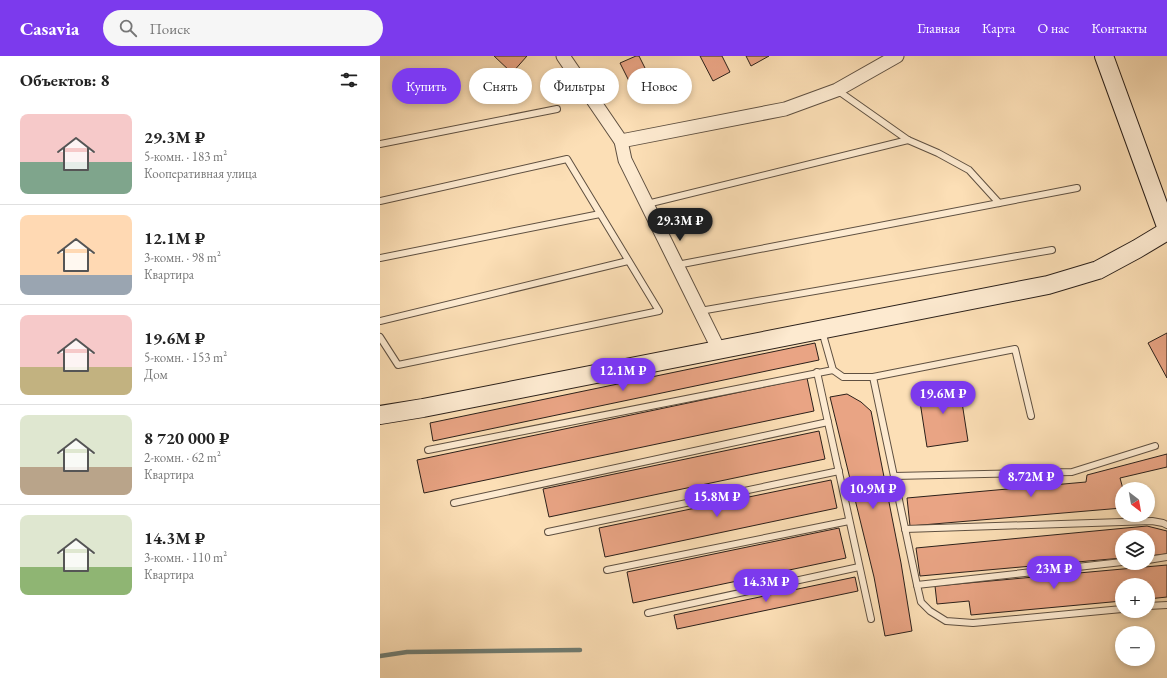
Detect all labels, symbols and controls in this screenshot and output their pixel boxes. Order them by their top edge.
search box [103,10,383,46]
text: Casavia [20,16,79,41]
icon: search [117,17,139,39]
text: Поиск [149,19,190,38]
text: Главная [917,19,960,37]
text: Карта [982,19,1015,37]
text: О нас [1037,19,1069,37]
text: Контакты [1091,19,1147,37]
chip: Купить [392,68,461,104]
chip: Снять [469,68,532,104]
chip: Фильтры [540,68,619,104]
chip: Новое [627,68,692,104]
text: Объектов: 8 [20,69,110,91]
icon: filters [338,69,360,91]
text: 29.3M ₽ [144,126,205,148]
icon: home [52,130,100,178]
text: 5-комн. · 183 m² [144,148,227,165]
text: Кооперативная улица [144,165,257,182]
pin: 29.3M ₽ [643,208,717,242]
text: 29.3M ₽ [657,212,703,229]
text: 12.1M ₽ [144,227,205,249]
icon: home [52,231,100,279]
text: 3-комн. · 98 m² [144,249,221,266]
text: Квартира [144,266,194,283]
text: 19.6M ₽ [144,327,205,349]
icon: home [52,331,100,379]
text: 5-комн. · 153 m² [144,349,227,366]
pin: 12.1M ₽ [586,358,660,392]
text: 12.1M ₽ [600,362,646,379]
text: Дом [144,366,168,383]
pin: 19.6M ₽ [906,381,980,415]
text: 19.6M ₽ [920,385,966,402]
text: 8 720 000 ₽ [144,427,230,449]
icon: home [52,431,100,479]
text: 2-комн. · 62 m² [144,449,221,466]
pin: 8.72M ₽ [994,464,1068,498]
text: Квартира [144,466,194,483]
text: 8.72M ₽ [1008,468,1054,485]
pin: 10.9M ₽ [836,476,910,510]
text: 10.9M ₽ [850,480,896,497]
north arrow [1115,482,1155,522]
map controls [1115,482,1155,666]
pin: 15.8M ₽ [680,484,754,518]
text: 15.8M ₽ [694,488,740,505]
text: 14.3M ₽ [144,527,205,549]
button: layers [1115,530,1155,570]
icon: home [52,531,100,579]
text: 3-комн. · 110 m² [144,549,227,566]
pin: 23M ₽ [1026,556,1082,590]
text: 23M ₽ [1036,560,1072,577]
text: Квартира [144,566,194,583]
pin: 14.3M ₽ [729,569,803,603]
text: 14.3M ₽ [743,573,789,590]
button: + [1115,578,1155,618]
button: − [1115,626,1155,666]

